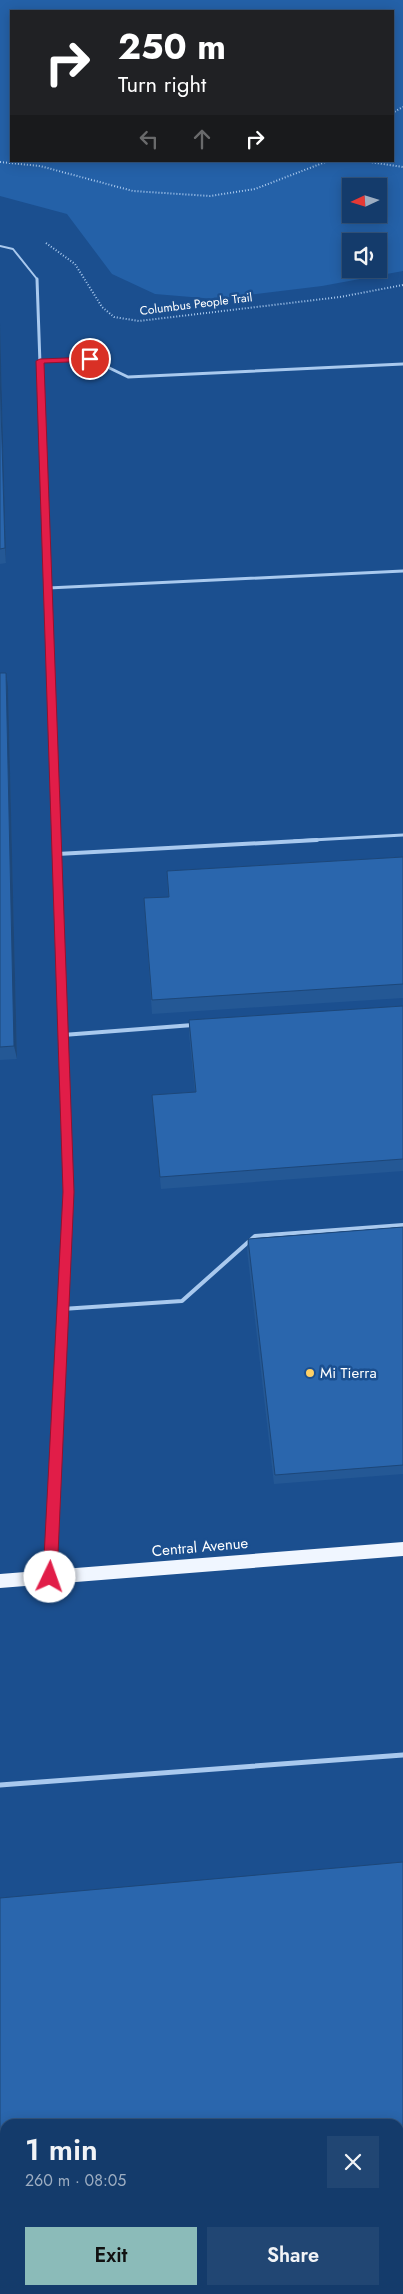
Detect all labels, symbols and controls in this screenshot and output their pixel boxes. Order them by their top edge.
text: 250 m [118,22,226,72]
icon: right [35,30,100,95]
text: Turn right [118,68,206,100]
icon: left [135,125,163,153]
icon: ahead [188,125,216,153]
icon: right [241,125,269,153]
north arrow [342,178,388,222]
map controls [342,178,387,278]
button: sound [342,233,387,278]
street label: Columbus People Trail [139,288,253,320]
pin [69,338,111,380]
icon: arrive [76,345,104,373]
place label: Mi Tierra [320,1362,377,1384]
marker: Mi Tierra [304,1367,316,1379]
street label: Central Avenue [151,1532,249,1562]
position arrow [23,1550,75,1602]
text: 1 min [25,2128,98,2171]
button: close [327,2136,379,2188]
text: 260 m · 08:05 [25,2169,126,2192]
button: Exit [25,2227,197,2285]
button: Share [207,2227,379,2285]

